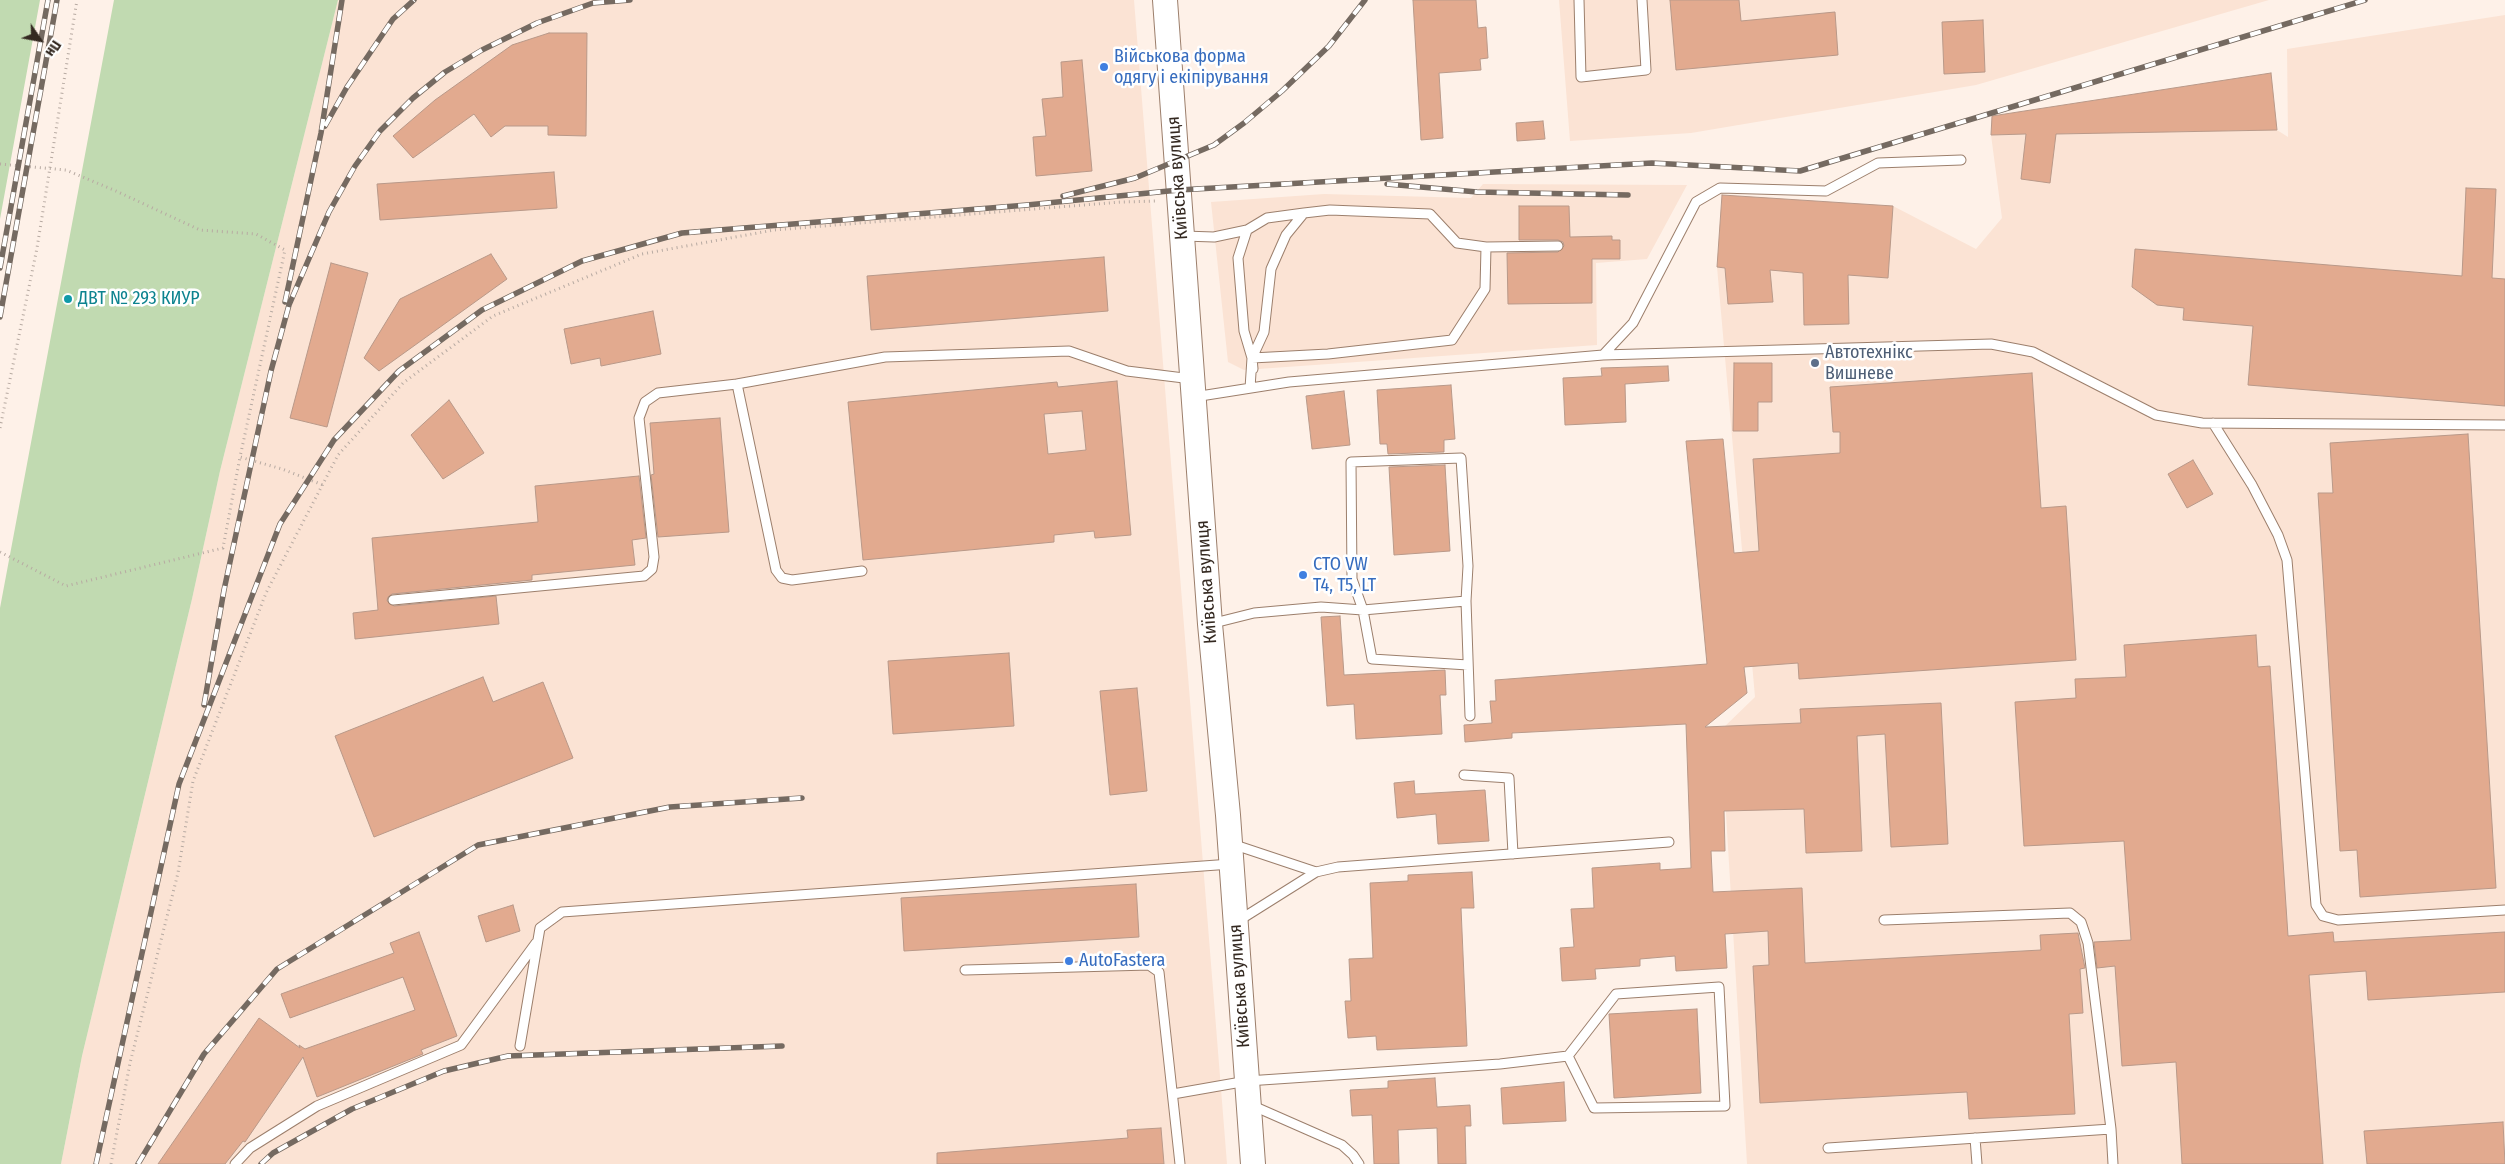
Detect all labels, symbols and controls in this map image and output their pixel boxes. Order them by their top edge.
north arrow [15,15,65,65]
text: Пн [42,37,64,60]
place label: Військова форма одягу і екіпірування [1114,46,1269,88]
marker: Військова форма одягу і екіпірування [1098,61,1110,73]
street label: Київська вулиця [1163,115,1193,241]
place label: ДВТ № 293 КИУР [78,288,200,310]
marker: ДВТ № 293 КИУР [62,293,74,305]
place label: Автотехнікс Вишневе [1825,342,1913,384]
marker: Автотехнікс Вишневе [1809,357,1821,369]
street label: Київська вулиця [1192,519,1222,645]
place label: СТО VW T4, T5, LT [1313,554,1376,596]
marker: СТО VW T4, T5, LT [1297,569,1309,581]
street label: Київська вулиця [1225,923,1255,1049]
place label: AutoFastera [1079,950,1165,972]
marker: AutoFastera [1063,955,1075,967]

